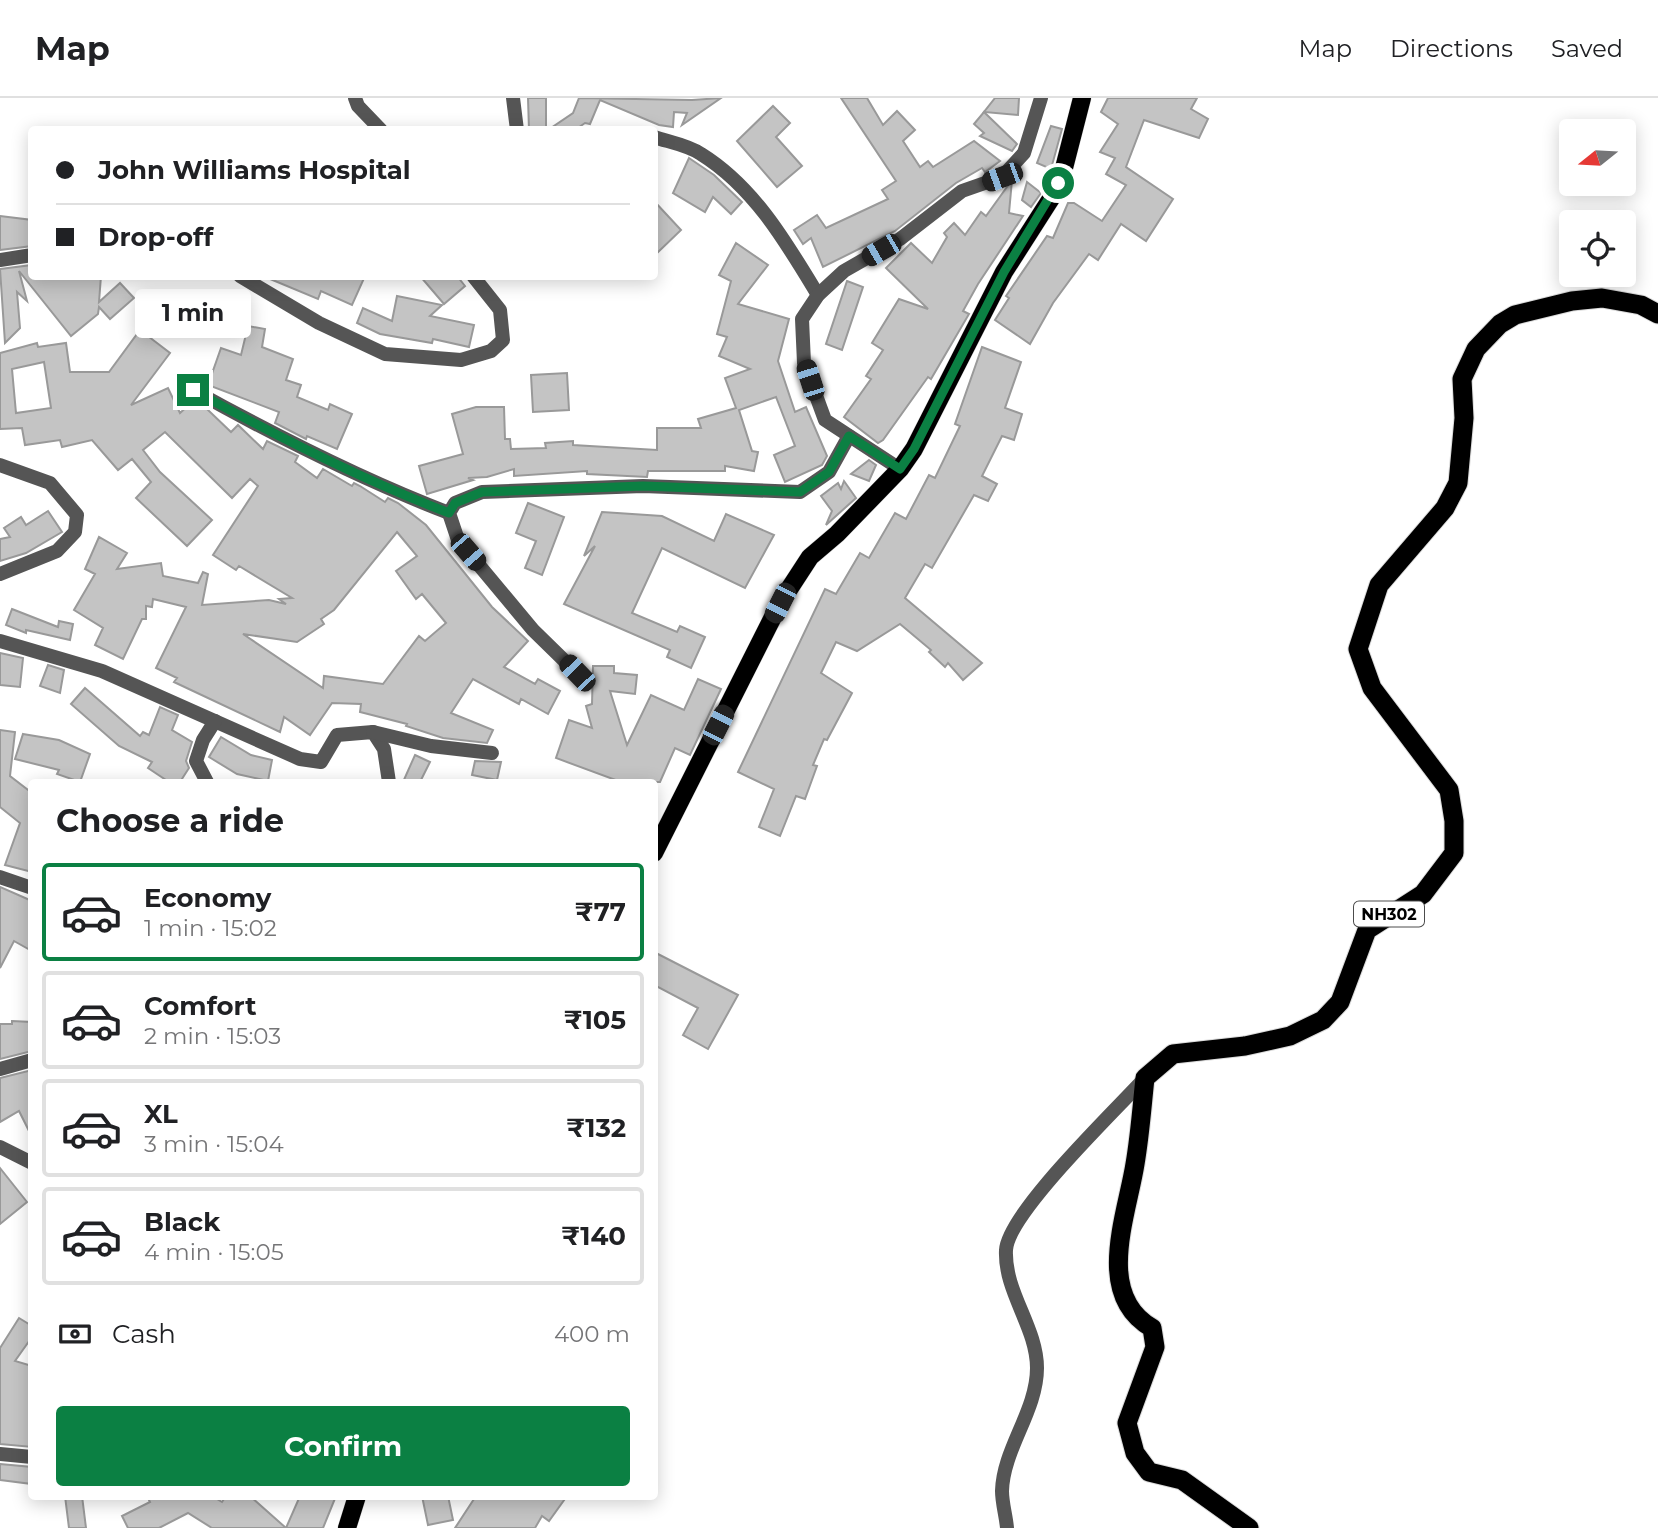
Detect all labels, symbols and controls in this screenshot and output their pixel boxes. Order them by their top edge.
text: Map [35,28,110,68]
text: Map [1299,34,1352,63]
text: Directions [1390,34,1513,63]
text: Saved [1551,34,1623,63]
north arrow [1559,119,1636,196]
map controls [1559,119,1636,287]
text: John Williams Hospital [98,154,411,186]
car [979,160,1026,194]
route start [1042,167,1074,199]
button: locate [1559,210,1636,287]
text: Drop-off [98,221,213,253]
car [858,230,905,270]
callout: 1 min [135,288,251,338]
text: 1 min [162,299,224,327]
car [794,357,827,403]
route end [177,374,209,406]
car [447,529,490,575]
car [762,580,799,626]
car [555,651,600,695]
car [700,702,737,748]
text: Choose a ride [56,801,284,840]
icon: car [60,881,123,944]
text: Economy [144,882,271,914]
text: ₹77 [575,896,626,928]
road number: NH302 [1354,902,1424,926]
text: 1 min · 15:02 [144,914,277,942]
icon: car [60,989,123,1052]
text: Comfort [144,990,256,1022]
text: ₹105 [564,1004,626,1036]
text: 2 min · 15:03 [144,1022,281,1050]
icon: car [60,1097,123,1160]
text: XL [144,1098,178,1130]
text: ₹132 [566,1112,626,1144]
text: 3 min · 15:04 [144,1130,284,1158]
icon: car [60,1205,123,1268]
text: Black [144,1206,220,1238]
text: ₹140 [561,1220,626,1252]
text: 4 min · 15:05 [144,1238,284,1266]
icon: cash [56,1315,94,1353]
text: Cash [112,1318,176,1350]
text: 400 m [554,1320,630,1348]
button: Confirm [56,1406,630,1486]

